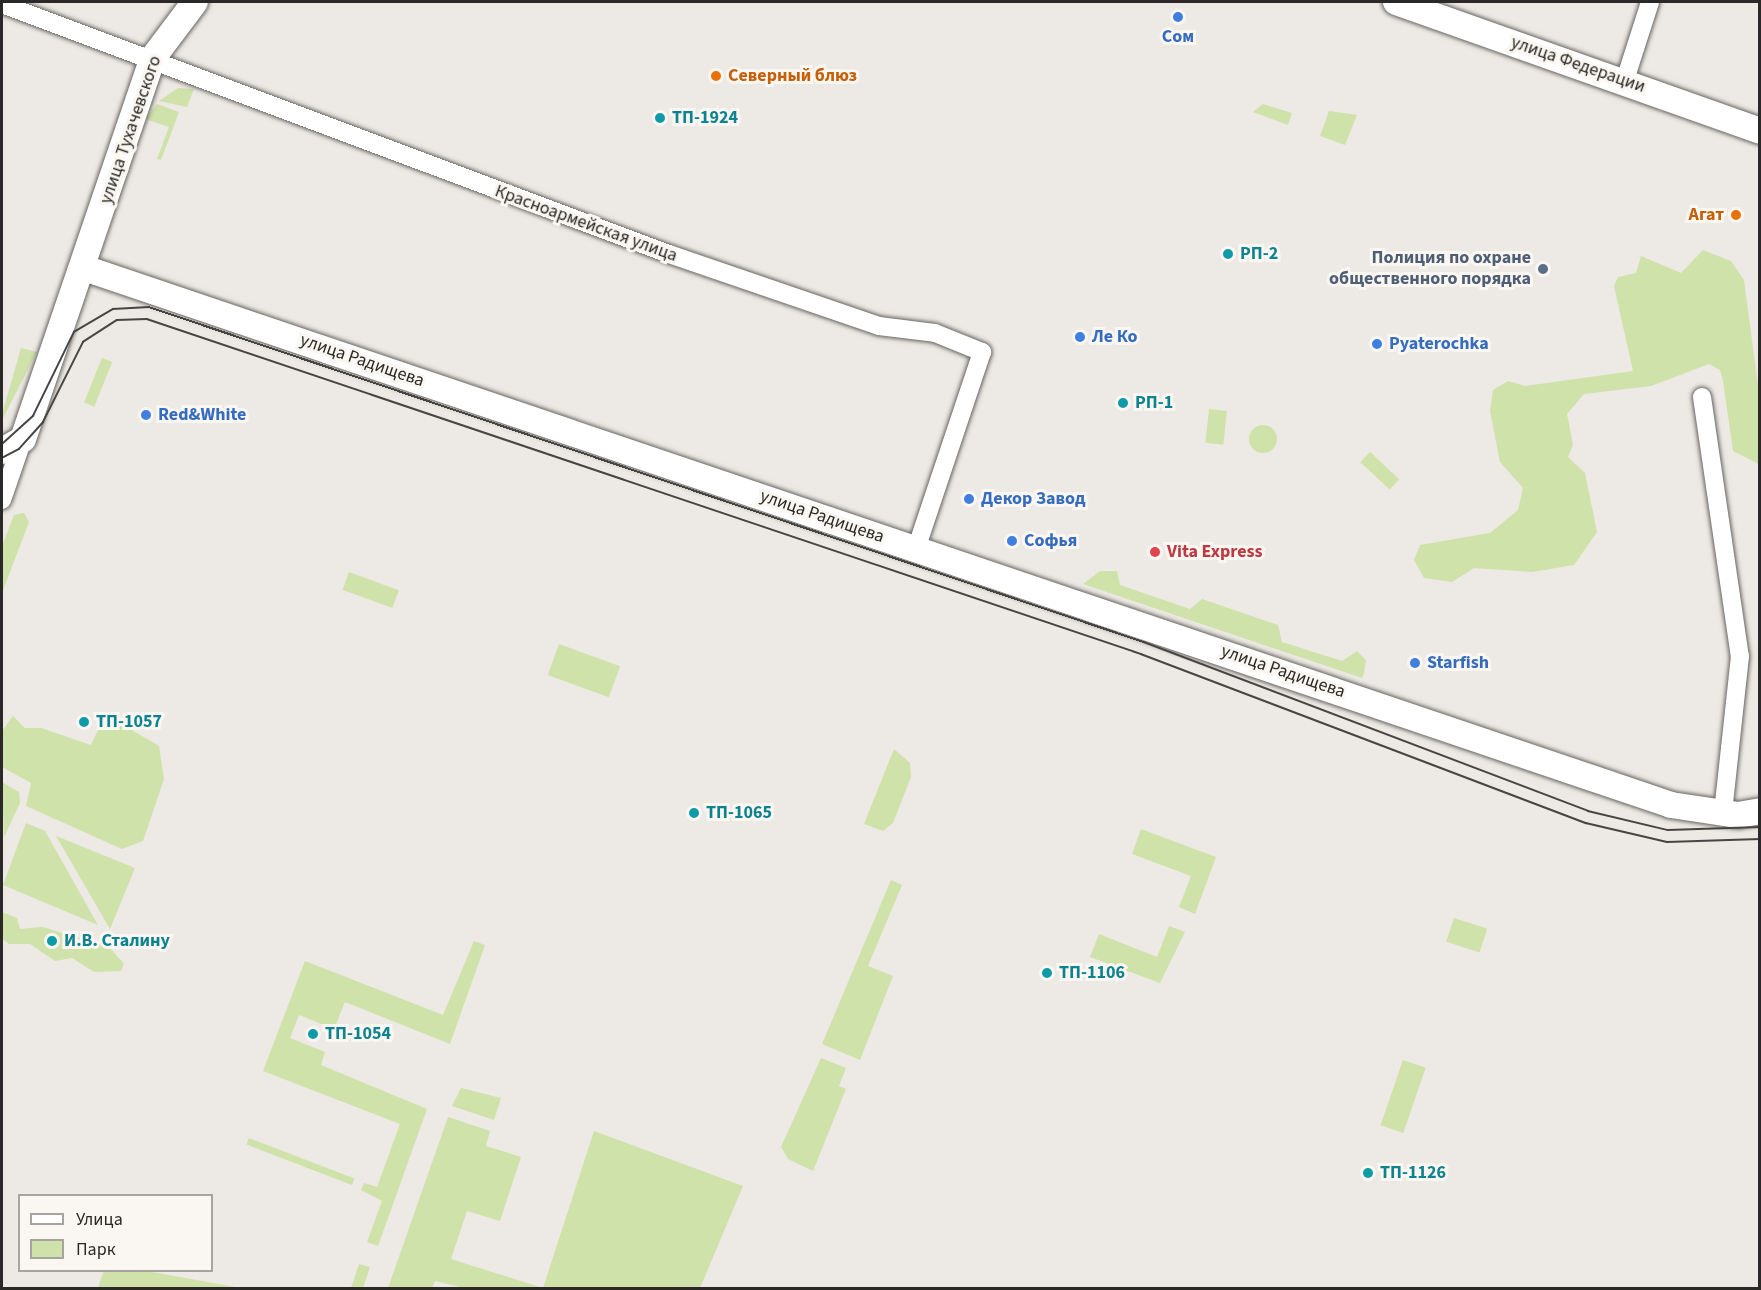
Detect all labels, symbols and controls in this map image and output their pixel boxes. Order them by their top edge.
marker: Сом [1171,10,1185,24]
place label: Сом [1162,26,1194,48]
street label: улица Федерации [1508,32,1648,98]
street label: улица Тухачевского [96,53,166,207]
place label: Северный блюз [728,65,857,87]
marker: Северный блюз [709,69,723,83]
place label: ТП-1924 [672,107,738,129]
marker: ТП-1924 [653,111,667,125]
street label: Красноармейская улица [492,181,680,267]
place label: Агат [1689,204,1724,226]
marker: Агат [1729,208,1743,222]
place label: РП-2 [1240,243,1278,265]
marker: РП-2 [1221,247,1235,261]
place label: Полиция по охране общественного порядка [1329,248,1531,290]
marker: Полиция по охране общественного порядка [1536,262,1550,276]
place label: Ле Ко [1092,326,1137,348]
street label: улица Радищева [297,330,427,392]
marker: Ле Ко [1073,330,1087,344]
place label: Pyaterochka [1389,333,1489,355]
marker: Pyaterochka [1370,337,1384,351]
place label: РП-1 [1135,392,1173,414]
marker: РП-1 [1116,396,1130,410]
place label: Red&White [158,404,246,426]
marker: Red&White [139,408,153,422]
street label: улица Радищева [757,486,887,548]
place label: Декор Завод [981,488,1085,510]
marker: Декор Завод [962,492,976,506]
place label: Софья [1024,530,1077,552]
marker: Софья [1005,534,1019,548]
place label: Vita Express [1167,541,1262,563]
marker: Vita Express [1148,545,1162,559]
street label: улица Радищева [1218,641,1348,703]
place label: Starfish [1427,652,1489,674]
marker: Starfish [1408,656,1422,670]
place label: ТП-1057 [96,711,162,733]
marker: ТП-1057 [77,715,91,729]
place label: ТП-1065 [706,802,772,824]
marker: ТП-1065 [687,806,701,820]
place label: И.В. Сталину [64,930,170,952]
marker: И.В. Сталину [45,934,59,948]
place label: ТП-1106 [1059,962,1125,984]
marker: ТП-1106 [1040,966,1054,980]
place label: ТП-1054 [325,1023,391,1045]
marker: ТП-1054 [306,1027,320,1041]
place label: ТП-1126 [1380,1162,1446,1184]
marker: ТП-1126 [1361,1166,1375,1180]
legend [18,1194,213,1272]
text: Улица [76,1207,123,1232]
text: Парк [76,1237,116,1262]

